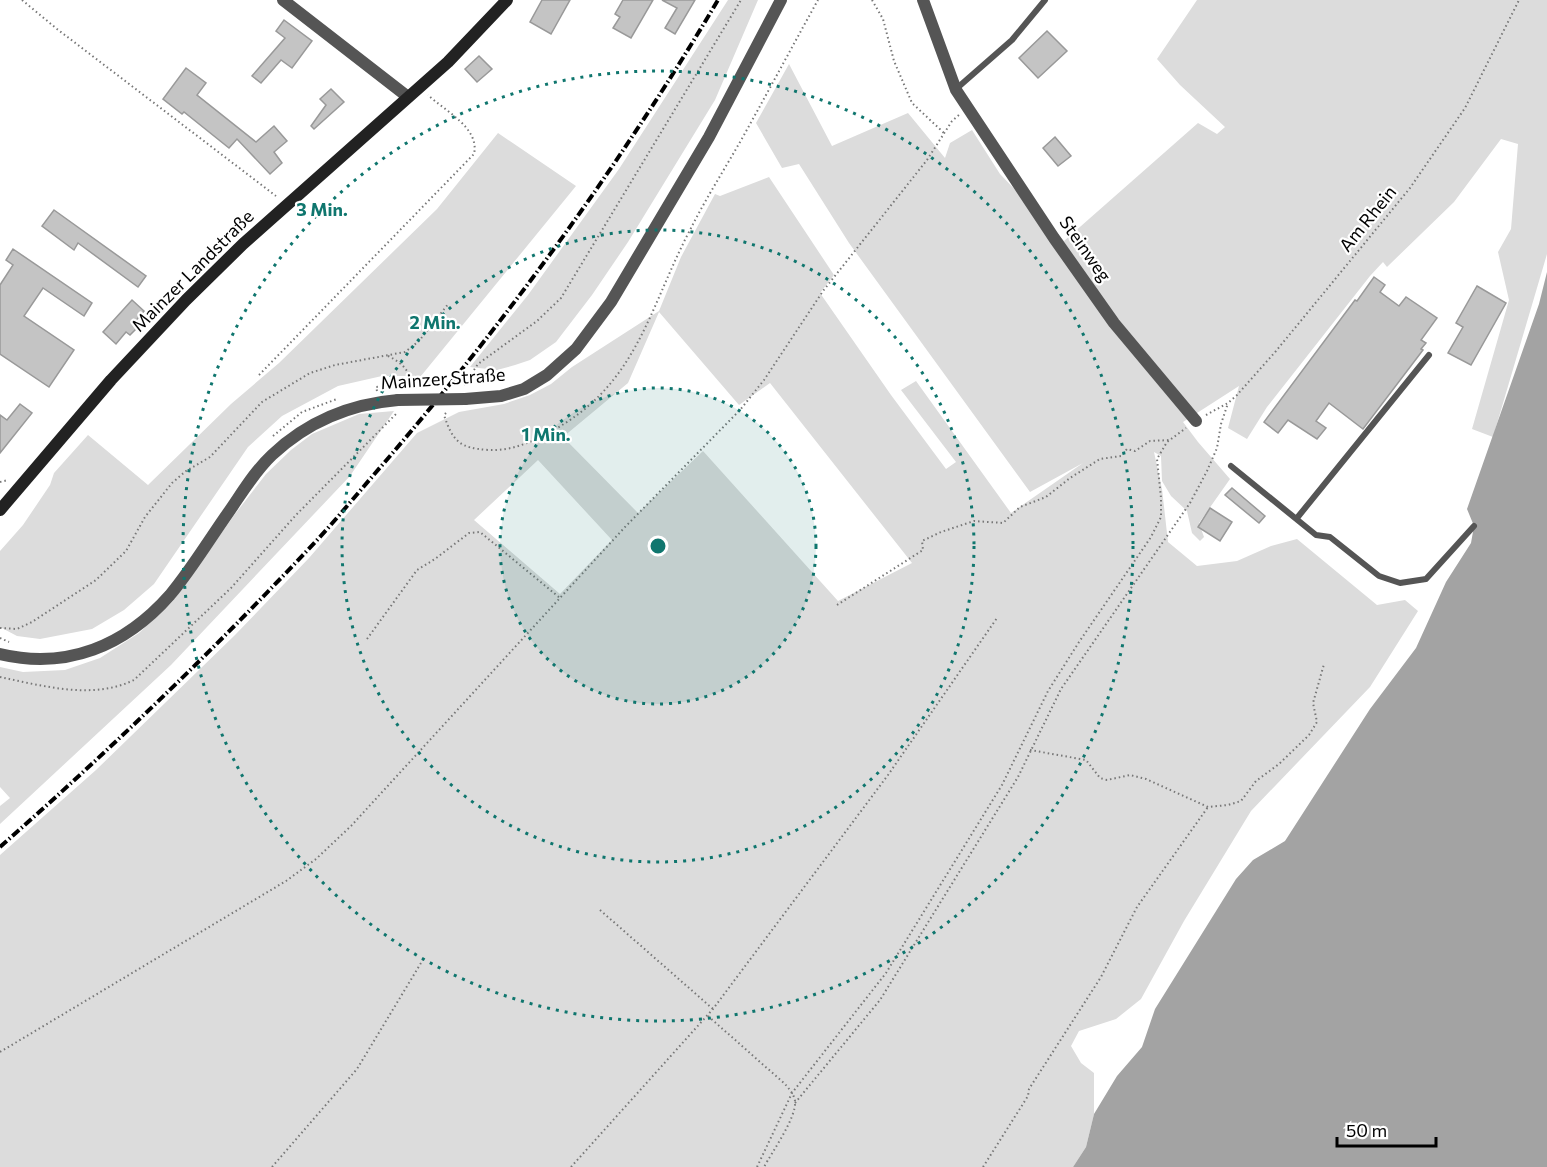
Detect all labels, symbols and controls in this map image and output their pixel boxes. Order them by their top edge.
street label: Am Rhein [1334,181,1400,256]
text: 3 Min. [296,198,348,220]
street label: Mainzer Landstraße [127,205,258,336]
street label: Steinweg [1055,211,1117,286]
text: 2 Min. [409,311,461,333]
street label: Mainzer Straße [380,363,506,393]
text: 1 Min. [521,423,571,445]
centre of rings [648,536,668,556]
scale bar [1337,1110,1436,1148]
text: 50 m [1346,1119,1387,1141]

